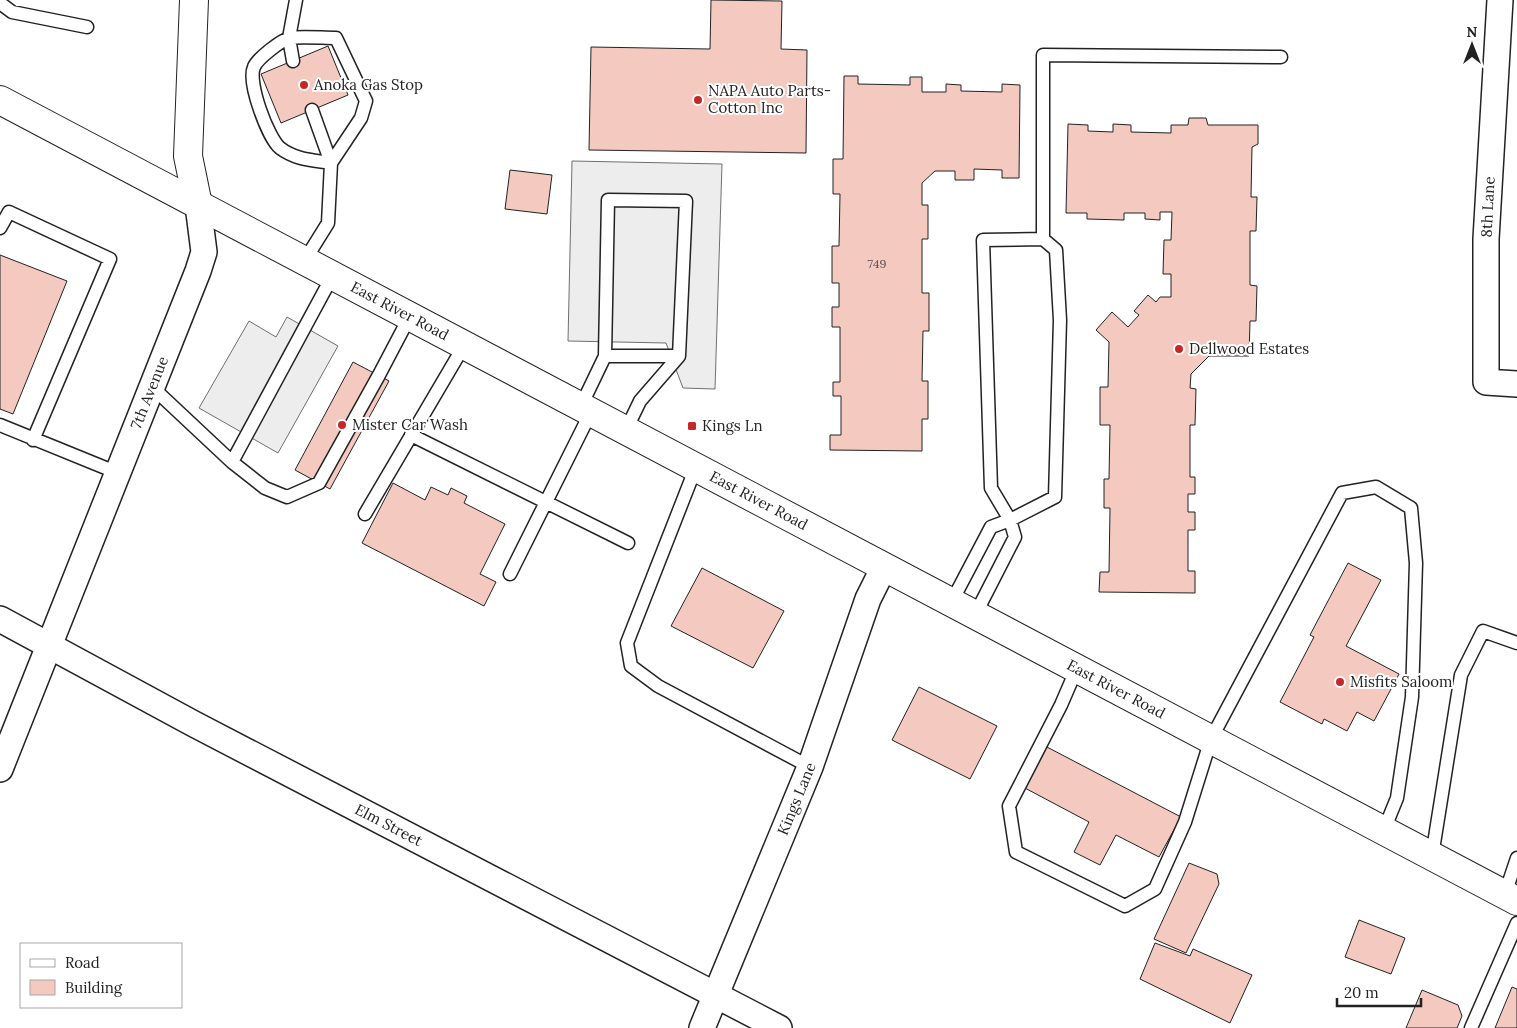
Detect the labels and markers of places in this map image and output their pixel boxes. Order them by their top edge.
place label: Anoka Gas Stop [313,75,423,94]
marker: Anoka Gas Stop [298,79,310,91]
place label: NAPA Auto Parts- Cotton Inc [708,81,831,117]
marker: NAPA Auto Parts- Cotton Inc [692,94,704,106]
place label: Dellwood Estates [1189,339,1309,358]
marker: Dellwood Estates [1173,343,1185,355]
place label: Mister Car Wash [352,415,468,434]
place label: Kings Ln [702,416,763,435]
marker: Mister Car Wash [336,419,348,431]
marker: Kings Ln [686,420,698,432]
place label: Misfits Saloom [1350,672,1453,691]
marker: Misfits Saloom [1334,676,1346,688]

